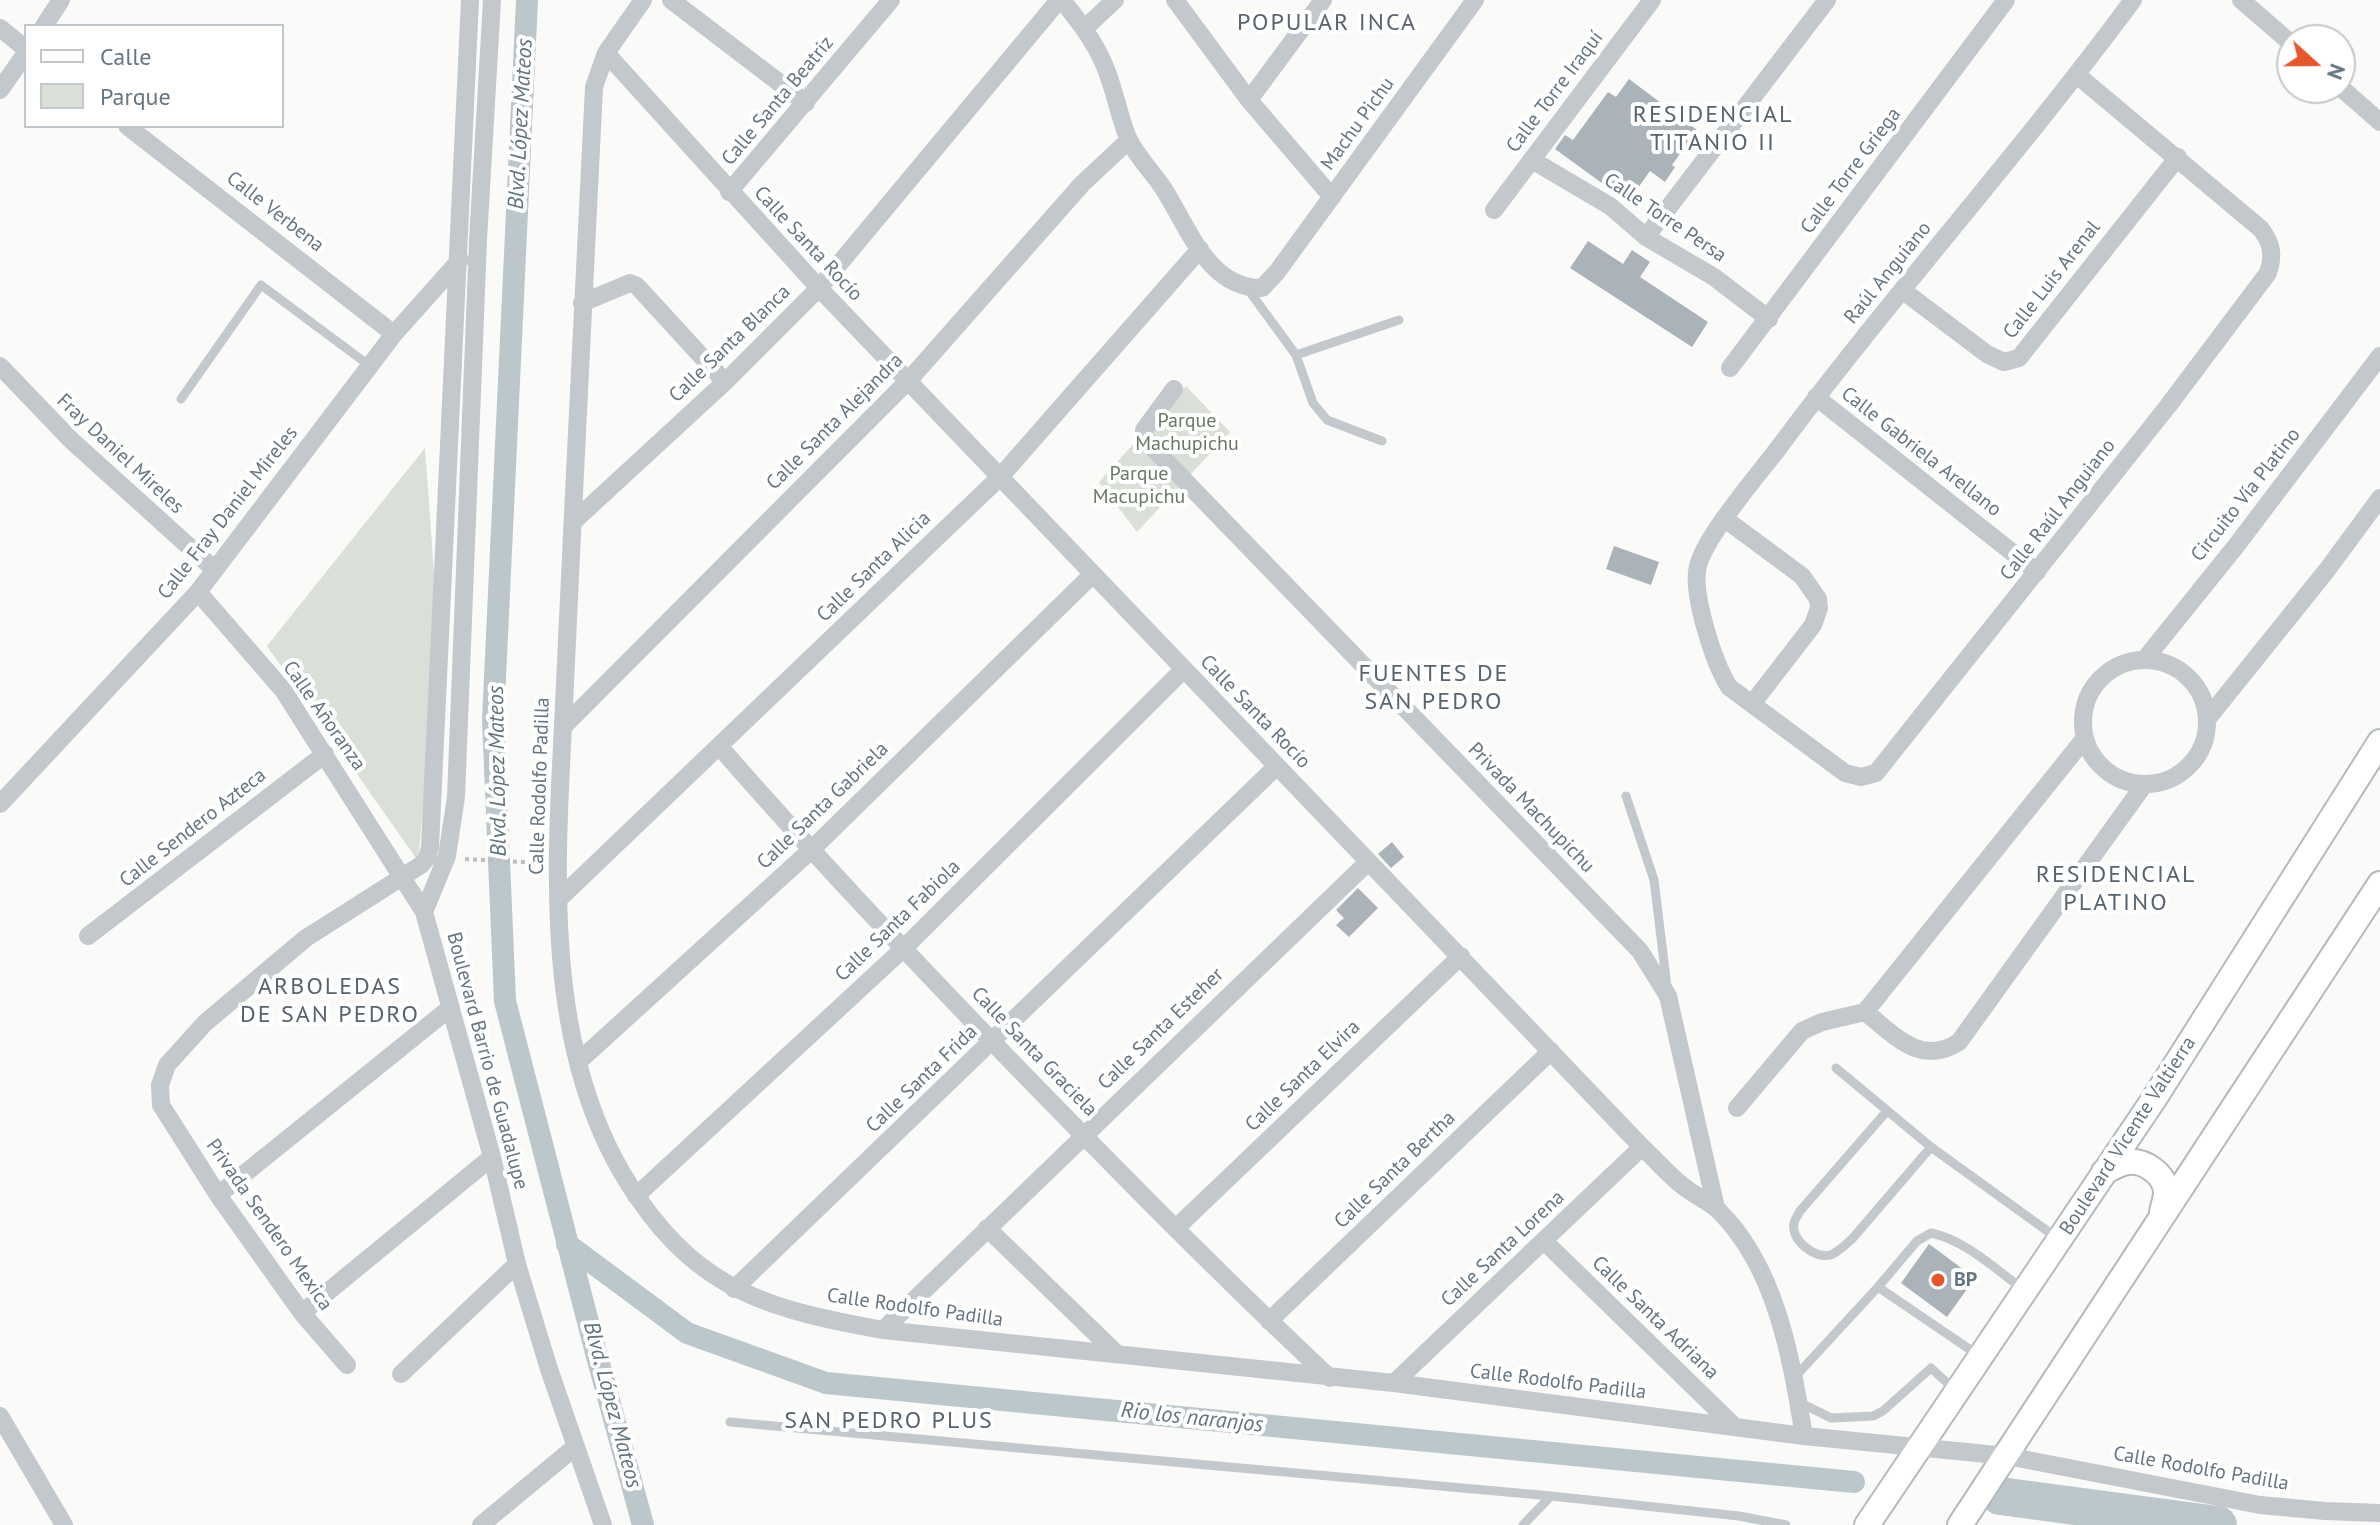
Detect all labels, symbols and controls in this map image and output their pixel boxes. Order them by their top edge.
district label: POPULAR INCA [1237,9,1417,37]
legend [24,24,284,128]
north arrow [2276,24,2356,104]
street label: Calle Torre Iraquí [1501,26,1609,158]
street label: Calle Santa Beatriz [717,31,839,171]
water label: Blvd. López Mateos [503,38,539,210]
text: Calle [100,41,151,72]
text: N [2321,60,2352,84]
street label: Machu Pichu [1316,73,1400,175]
text: Parque [100,81,171,112]
district label: RESIDENCIAL TITANIO II [1633,101,1793,157]
street label: Calle Torre Griega [1796,103,1906,239]
street label: Calle Verbena [221,166,329,258]
street label: Calle Torre Persa [1599,168,1731,268]
street label: Calle Santa Rocío [749,182,867,306]
street label: Calle Luis Arenal [1998,216,2106,344]
street label: Raúl Anguiano [1839,217,1937,329]
street label: Calle Santa Blanca [664,280,796,408]
street label: Calle Santa Alejandra [762,349,908,495]
street label: Calle Gabriela Arellano [1836,382,2006,522]
street label: Fray Daniel Mireles [52,389,188,519]
park label: Parque Machupichu [1135,409,1239,456]
street label: Calle Fray Daniel Mireles [153,422,303,604]
street label: Circuito Vía Platino [2186,423,2306,567]
street label: Calle Raúl Anguiano [1995,435,2121,585]
park label: Parque Macupichu [1093,462,1185,509]
street label: Calle Santa Alicia [812,507,936,627]
street label: Calle Santa Rocío [1195,650,1315,774]
street label: Calle Añoranza [277,657,371,775]
district label: FUENTES DE SAN PEDRO [1359,660,1509,716]
water label: Blvd. López Mateos [483,685,513,857]
street label: Calle Rodolfo Padilla [525,697,555,875]
street label: Calle Santa Gabriela [753,737,893,875]
street label: Privada Machupichu [1463,738,1599,878]
street label: Calle Sendero Azteca [115,763,271,893]
street label: Calle Santa Fabiola [830,855,966,987]
district label: RESIDENCIAL PLATINO [2036,861,2196,917]
street label: Boulevard Barrio de Guadalupe [441,930,533,1192]
street label: Calle Santa Esteher [1093,963,1229,1095]
district label: ARBOLEDAS DE SAN PEDRO [240,973,420,1029]
street label: Calle Santa Graciela [966,982,1102,1122]
street label: Calle Santa Elvira [1241,1015,1365,1137]
street label: Calle Santa Frida [862,1020,982,1138]
street label: Boulevard Vicente Valtierra [2055,1032,2201,1240]
street label: Calle Santa Bertha [1330,1106,1460,1234]
street label: Privada Sendero Mexica [201,1135,337,1315]
street label: Calle Santa Lorena [1437,1186,1569,1312]
street label: Calle Santa Adriana [1587,1251,1723,1385]
place label: BP [1954,1268,1977,1292]
marker: BP [1929,1271,1947,1289]
street label: Calle Rodolfo Padilla [825,1284,1005,1332]
water label: Blvd. López Mateos [577,1319,647,1491]
street label: Calle Rodolfo Padilla [1468,1359,1648,1405]
water label: Rio los naranjos [1120,1397,1264,1439]
district label: SAN PEDRO PLUS [784,1407,994,1435]
street label: Calle Rodolfo Padilla [2112,1442,2290,1496]

